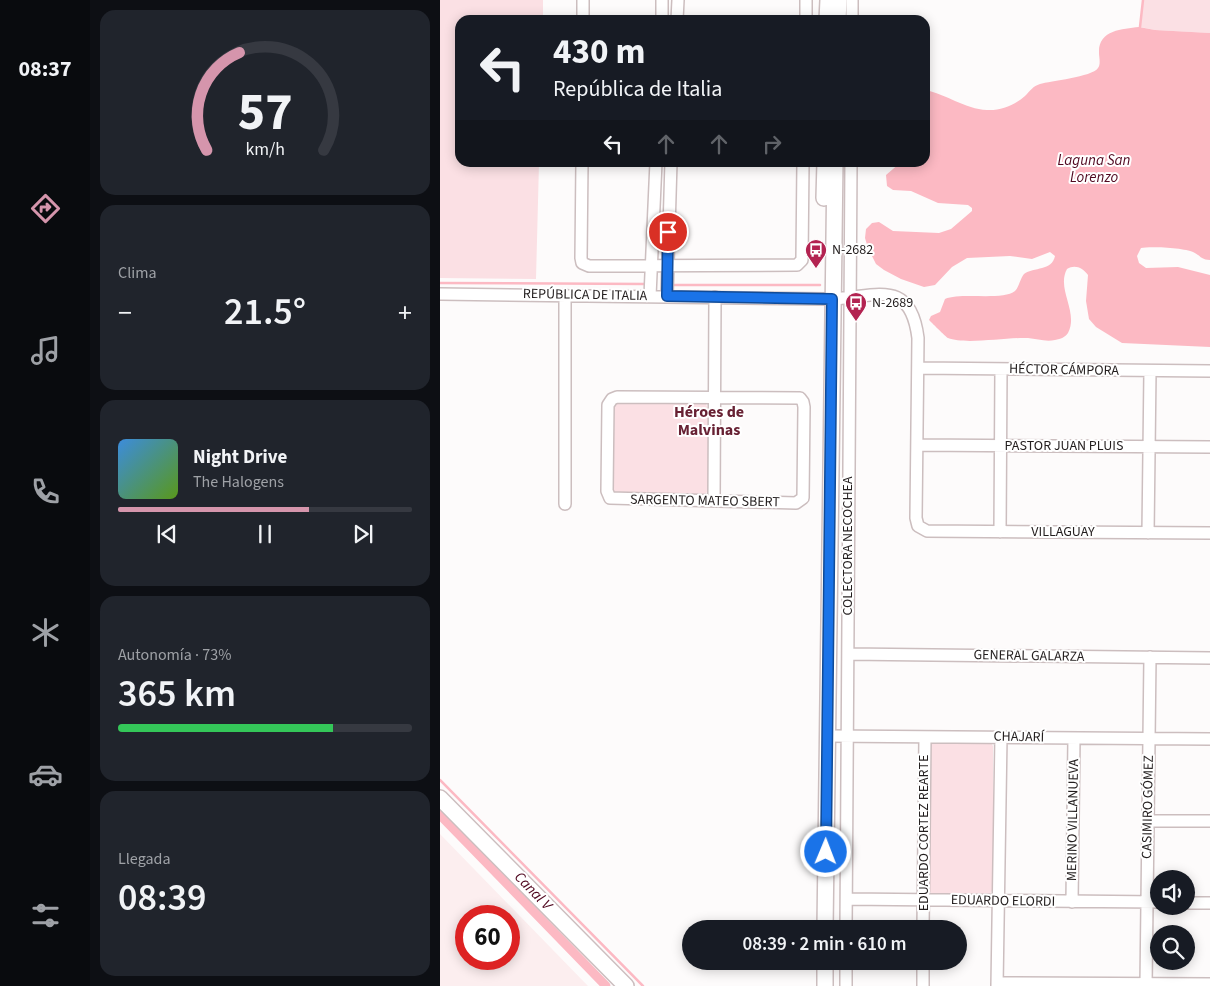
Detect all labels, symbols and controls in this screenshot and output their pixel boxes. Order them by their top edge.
text: 430 m [553,27,645,77]
icon: left [470,35,535,100]
text: 08:37 [18,53,72,85]
text: República de Italia [553,73,722,105]
text: 57 [238,76,292,150]
icon: left [599,130,627,158]
icon: ahead [652,130,680,158]
icon: ahead [705,130,733,158]
icon: right [758,130,786,158]
text: km/h [245,137,285,162]
water label: Laguna San Lorenzo [1058,150,1131,188]
icon: directions [28,191,63,226]
pin [647,211,689,253]
icon: arrive [654,218,682,246]
bus stop icon: N-2682 [804,238,828,269]
place label: N-2682 [832,240,873,260]
text: Clima [118,262,156,284]
street label: REPÚBLICA DE ITALIA [523,284,648,306]
text: 21.5° [224,285,306,339]
bus stop icon: N-2689 [844,291,868,322]
text: − [118,293,132,333]
text: + [398,293,412,333]
place label: N-2689 [872,293,913,313]
icon: music [28,333,63,368]
street label: HÉCTOR CÁMPORA [1009,359,1120,381]
district label: Héroes de Malvinas [674,401,744,441]
street label: PASTOR JUAN PLUIS [1005,436,1123,456]
text: Night Drive [193,444,287,471]
text: The Halogens [193,471,284,493]
icon: phone [28,474,63,509]
street label: COLECTORA NECOCHEA [838,476,858,616]
street label: SARGENTO MATEO SBERT [630,490,781,512]
icon: previous [153,520,181,548]
icon: pause [251,520,279,548]
icon: next [349,520,377,548]
street label: VILLAGUAY [1031,522,1095,542]
icon: climate [28,615,63,650]
text: Autonomía · 73% [118,644,231,666]
street label: GENERAL GALARZA [973,645,1085,667]
text: 365 km [118,667,236,721]
street label: CHAJARÍ [993,727,1046,747]
street label: EDUARDO CORTEZ REARTE [914,755,934,911]
street label: CASIMIRO GÓMEZ [1137,755,1159,859]
icon: car [28,757,63,792]
street label: MERINO VILLANUEVA [1062,758,1084,881]
position arrow [799,825,851,877]
text: Llegada [118,848,170,870]
water label: Canal V [509,867,558,916]
map controls [1150,870,1195,970]
button: sound [1150,870,1195,915]
text: 08:39 [118,871,206,925]
street label: EDUARDO ELORDI [951,890,1055,912]
icon: filters [28,898,63,933]
speed limit sign: 60 [455,905,520,970]
button: search [1150,925,1195,970]
text: 08:39 · 2 min · 610 m [742,931,907,958]

